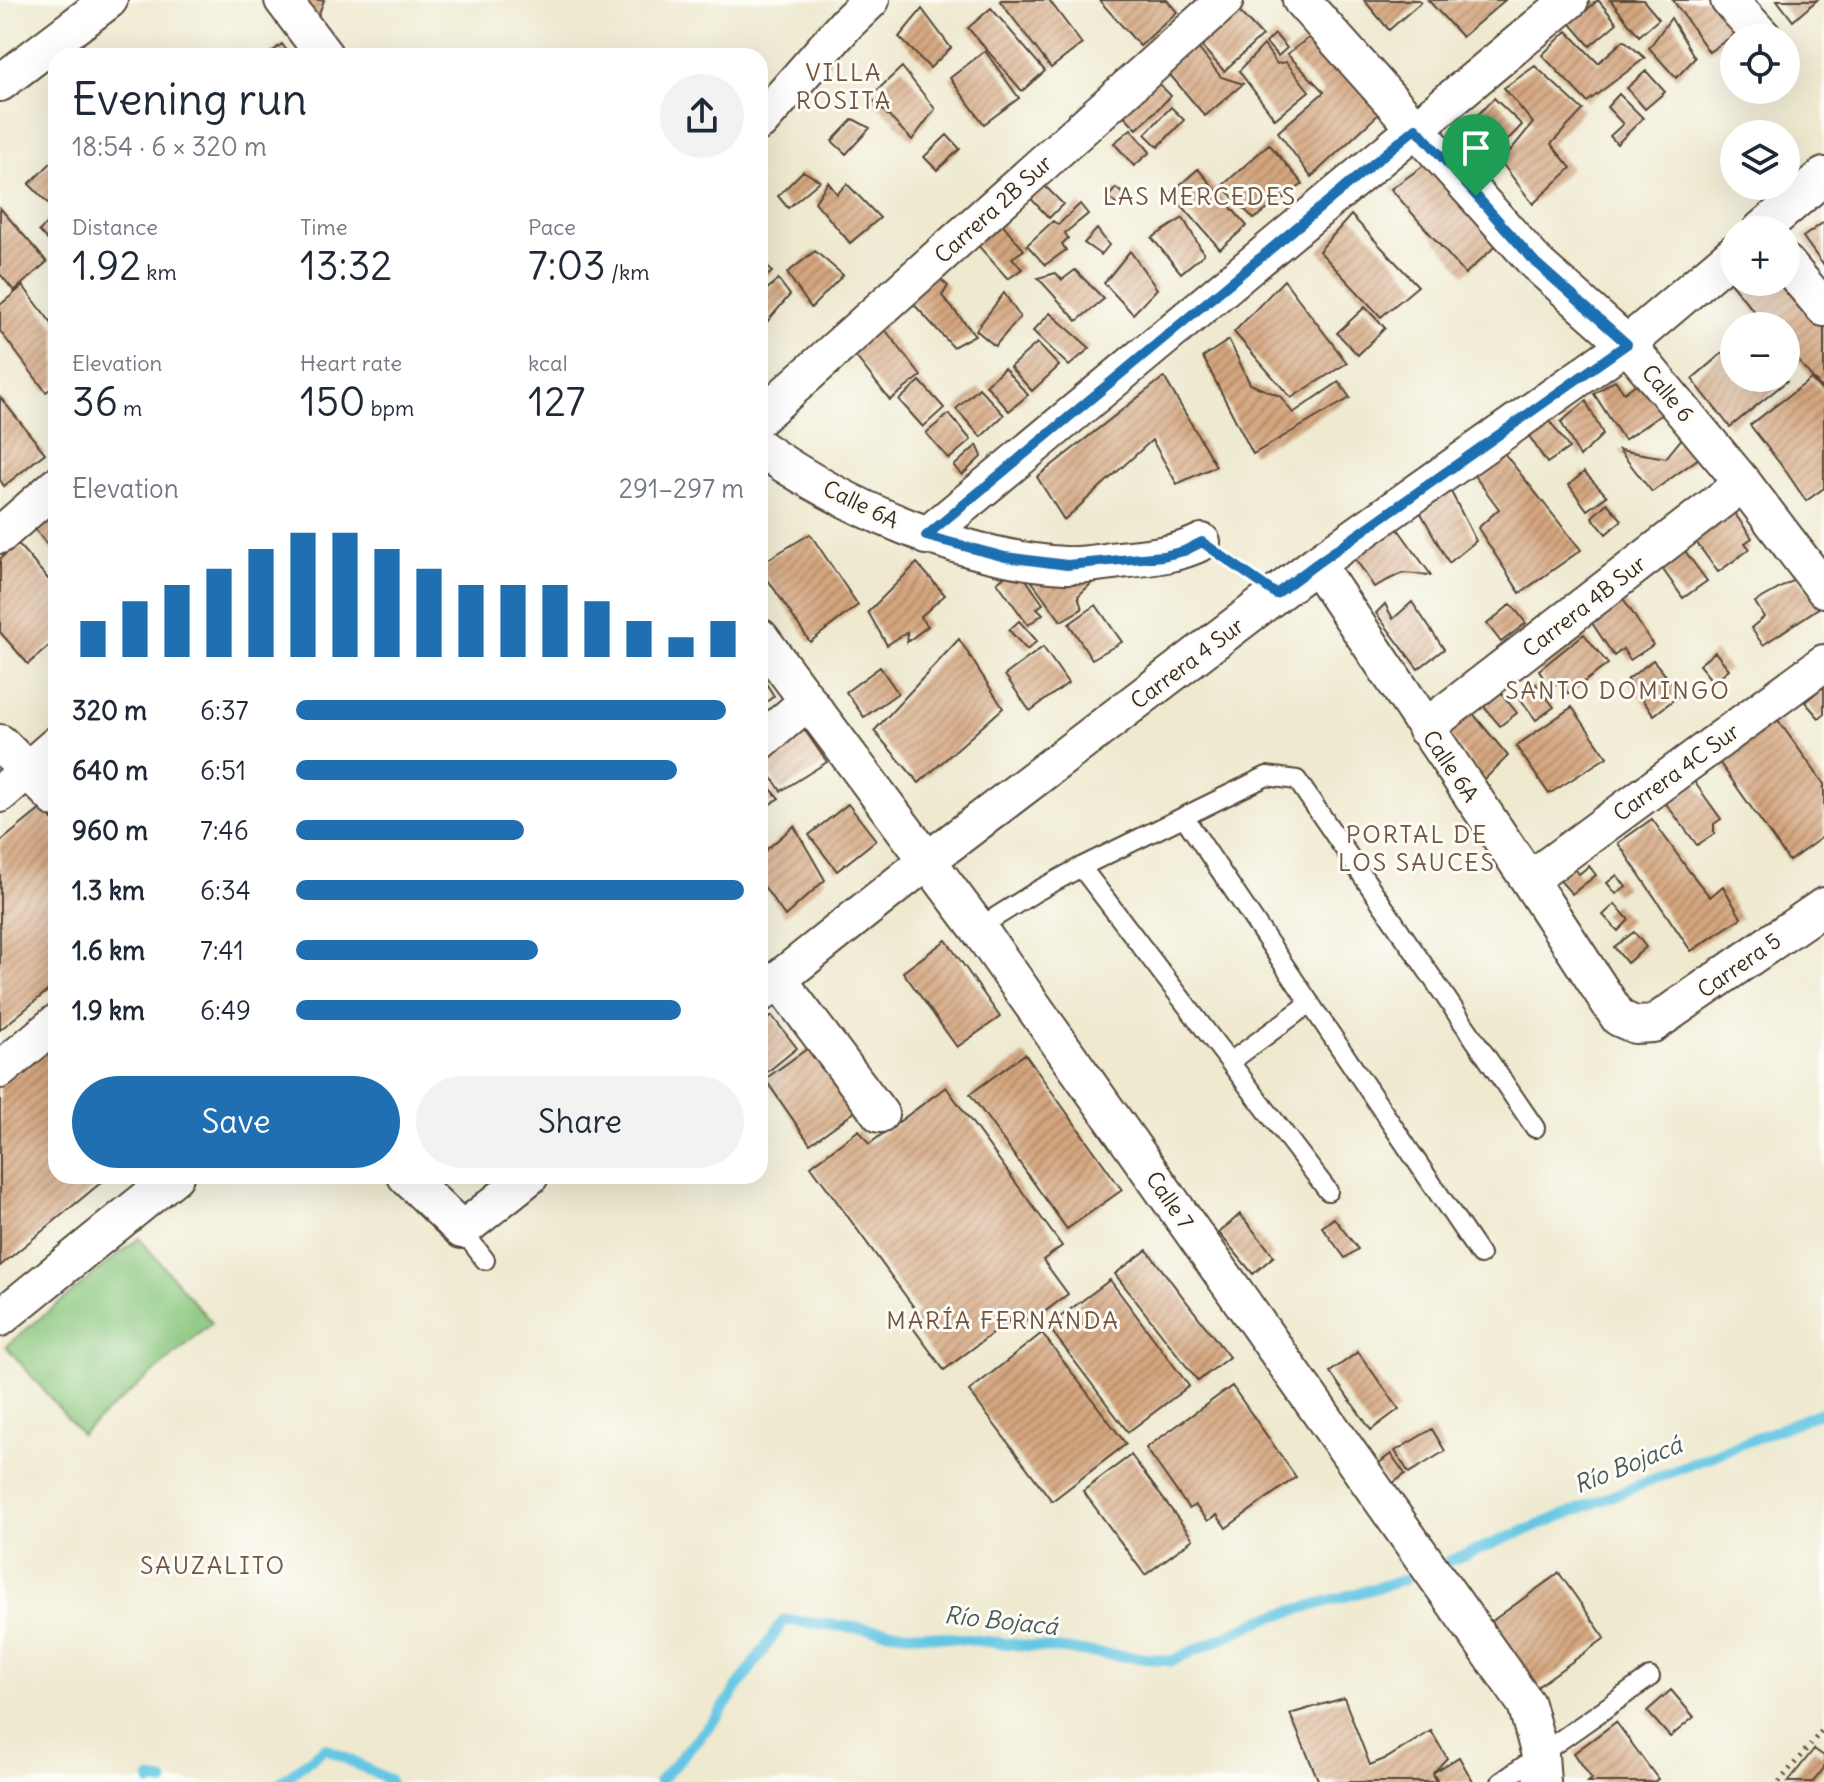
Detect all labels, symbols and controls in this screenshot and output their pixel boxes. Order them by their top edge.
map controls [1720,24,1800,392]
button: locate [1720,24,1800,104]
district label: VILLA ROSITA [796,57,892,115]
text: Evening run [72,72,307,127]
button: share [660,74,744,158]
pin [1442,114,1510,196]
button: layers [1720,120,1800,200]
icon: arrive [1454,126,1498,170]
text: 18:54 · 6 × 320 m [72,130,267,163]
street label: Carrera 2B Sur [929,149,1057,269]
district label: LAS MERCEDES [1103,181,1297,211]
text: Distance [72,213,158,241]
text: Time [300,213,348,241]
text: Pace [528,213,576,241]
button: + [1720,216,1800,296]
text: 1.92 [72,241,141,291]
text: 13:32 [300,241,392,291]
text: 7:03 [528,241,606,291]
text: km [141,258,177,286]
text: /km [606,258,649,286]
button: − [1720,312,1800,392]
text: Elevation [72,349,162,377]
text: Heart rate [300,349,402,377]
text: kcal [528,349,568,377]
street label: Calle 6 [1636,359,1700,427]
text: 36 [72,377,118,427]
text: 150 [300,377,365,427]
text: 127 [528,377,585,427]
text: m [118,394,142,422]
text: bpm [365,394,414,422]
text: Elevation [72,472,179,505]
text: 291–297 m [619,472,744,505]
street label: Calle 6A [819,474,903,534]
street label: Carrera 4B Sur [1517,549,1651,663]
street label: Carrera 4 Sur [1125,611,1249,715]
district label: SANTO DOMINGO [1505,675,1731,705]
text: 320 m [72,694,147,727]
text: 6:37 [200,694,248,727]
street label: Carrera 4C Sur [1607,717,1745,827]
street label: Calle 6A [1417,725,1485,807]
text: 640 m [72,754,148,787]
text: 6:51 [200,754,246,787]
text: 960 m [72,814,148,847]
text: 7:46 [200,814,249,847]
district label: PORTAL DE LOS SAUCES [1338,819,1496,877]
text: 1.3 km [72,874,145,907]
text: 6:34 [200,874,251,907]
street label: Carrera 5 [1692,926,1786,1004]
text: 1.6 km [72,934,145,967]
text: 7:41 [200,934,244,967]
text: 1.9 km [72,994,145,1027]
text: 6:49 [200,994,251,1027]
button: Save [72,1076,400,1168]
button: Share [416,1076,744,1168]
street label: Calle 7 [1140,1166,1200,1235]
district label: MARÍA FERNANDA [886,1305,1120,1335]
water label: Río Bojacá [1569,1428,1687,1499]
district label: SAUZALITO [140,1550,286,1580]
water label: Río Bojacá [943,1599,1061,1641]

